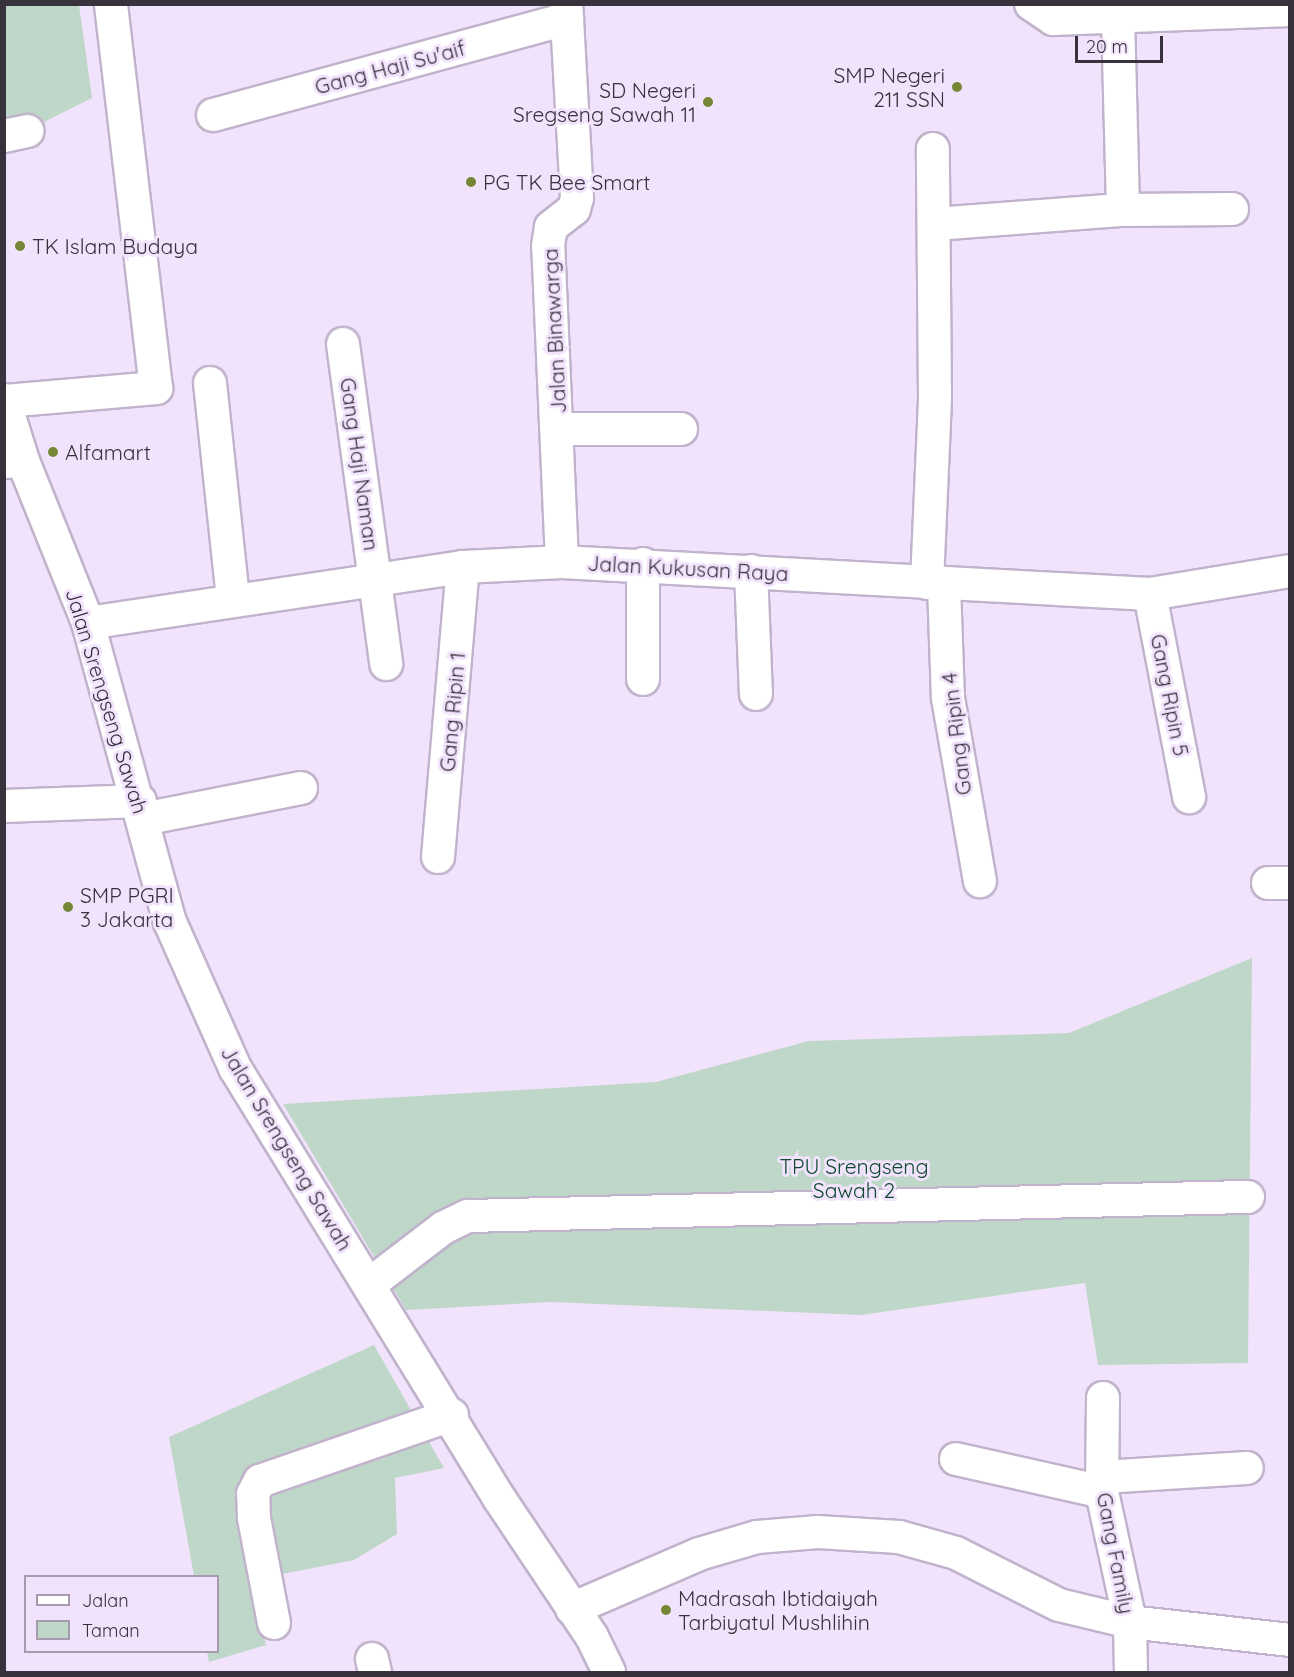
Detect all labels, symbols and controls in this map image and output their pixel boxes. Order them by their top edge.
scale bar [1078,24,1166,62]
street label: Gang Haji Su'aif [312,35,468,99]
text: 20 m [1086,35,1128,58]
place label: SMP Negeri 211 SSN [833,62,945,112]
place label: SD Negeri Sregseng Sawah 11 [513,77,696,127]
marker: SMP Negeri 211 SSN [950,80,964,94]
marker: SD Negeri Sregseng Sawah 11 [701,95,715,109]
place label: PG TK Bee Smart [483,169,650,195]
marker: PG TK Bee Smart [464,175,478,189]
place label: TK Islam Budaya [32,233,198,259]
marker: TK Islam Budaya [13,239,27,253]
street label: Jalan Binawarga [537,248,571,414]
street label: Gang Haji Naman [335,376,385,552]
place label: Alfamart [65,439,151,465]
marker: Alfamart [46,445,60,459]
street label: Jalan Kukusan Raya [587,550,789,586]
street label: Jalan Srengseng Sawah [61,585,153,817]
street label: Gang Ripin 5 [1146,632,1194,758]
street label: Gang Ripin 1 [434,651,470,773]
street label: Gang Ripin 4 [936,671,976,797]
place label: SMP PGRI 3 Jakarta [80,882,174,932]
marker: SMP PGRI 3 Jakarta [61,900,75,914]
street label: Jalan Srengseng Sawah [216,1041,358,1255]
park label: TPU Srengseng Sawah 2 [779,1153,929,1203]
street label: Gang Family [1092,1490,1140,1616]
legend [24,1575,219,1653]
place label: Madrasah Ibtidaiyah Tarbiyatul Mushlihin [678,1585,878,1635]
text: Jalan [82,1589,129,1612]
marker: Madrasah Ibtidaiyah Tarbiyatul Mushlihin [659,1603,673,1617]
text: Taman [82,1619,140,1642]

